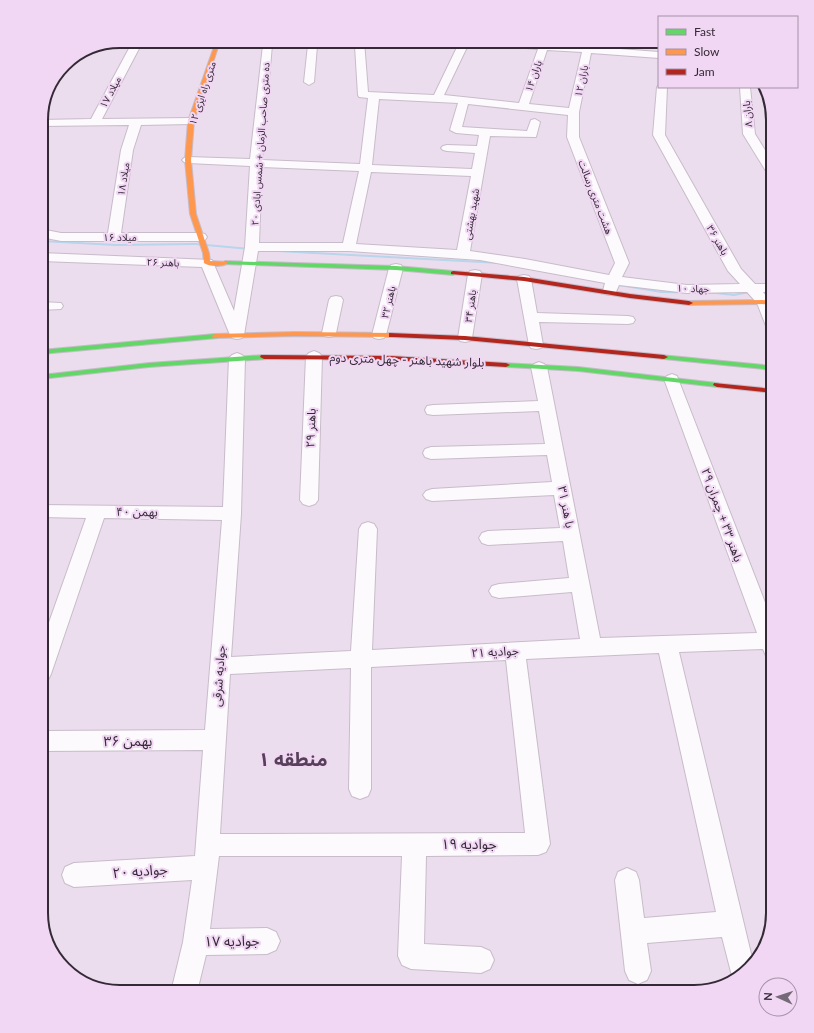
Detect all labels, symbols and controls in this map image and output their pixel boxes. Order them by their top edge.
legend [658,16,798,88]
text: Fast [694,24,716,39]
text: Slow [694,44,720,59]
street label: باران ۱۴ [522,59,545,94]
street label: ۱۲ متری راه ایزی [186,60,219,127]
street label: ده متری صاحب الزمان + شمس ابادی ۲۰ [248,62,273,226]
street label: باران ۱۲ [572,64,591,98]
text: Jam [694,64,715,79]
street label: میلاد ۱۷ [97,74,123,110]
street label: باران ۸ [740,100,755,128]
street label: هشت متری رسالت [575,158,616,236]
street label: میلاد ۱۸ [114,161,132,197]
street label: شهید بهشتی [461,187,481,241]
street label: باهنر ۳۶ [704,223,732,258]
street label: میلاد ۱۶ [103,231,137,243]
street label: باهنر ۲۶ [146,255,180,270]
street label: جهاد ۱۰ [676,281,710,295]
street label: باهنر ۳۲ [378,284,399,320]
street label: باهنر ۳۴ [462,289,479,323]
street label: بلوار شهید باهنر - چهل متری دوم [329,349,485,372]
street label: باهنر ۲۹ [302,408,319,448]
street label: باهنر ۳۳ + چمران ۲۹ [698,466,746,564]
street label: با هنر ۳۱ [555,485,578,529]
street label: بهمن ۴۰ [116,504,158,519]
street label: جوادیه ۲۱ [471,643,519,660]
street label: جوادیه شرقی [209,645,228,707]
street label: بهمن ۳۶ [104,732,153,750]
district label: منطقه ۱ [259,747,327,770]
street label: جوادیه ۱۹ [441,835,497,853]
street label: جوادیه ۲۰ [112,860,168,882]
street label: جوادیه ۱۷ [204,932,260,950]
north arrow [758,977,798,1017]
text: N [761,992,774,1001]

